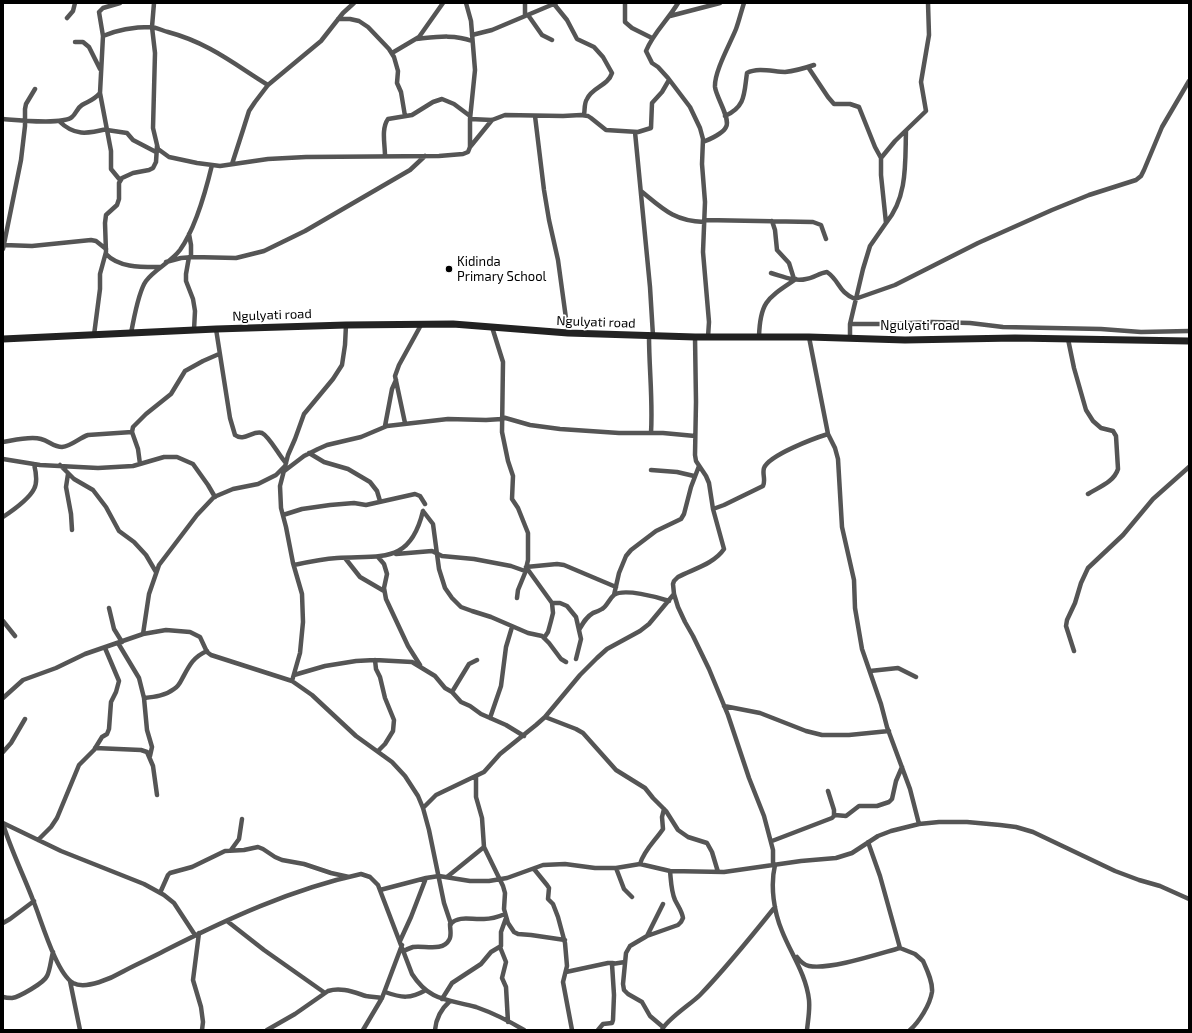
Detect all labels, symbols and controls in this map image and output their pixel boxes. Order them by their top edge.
place label: Kidinda Primary School [457,254,546,285]
marker: Kidinda Primary School [444,264,454,274]
street label: Ngulyati road [232,306,312,324]
street label: Ngulyati road [556,313,636,331]
street label: Ngulyati road [880,318,960,334]

